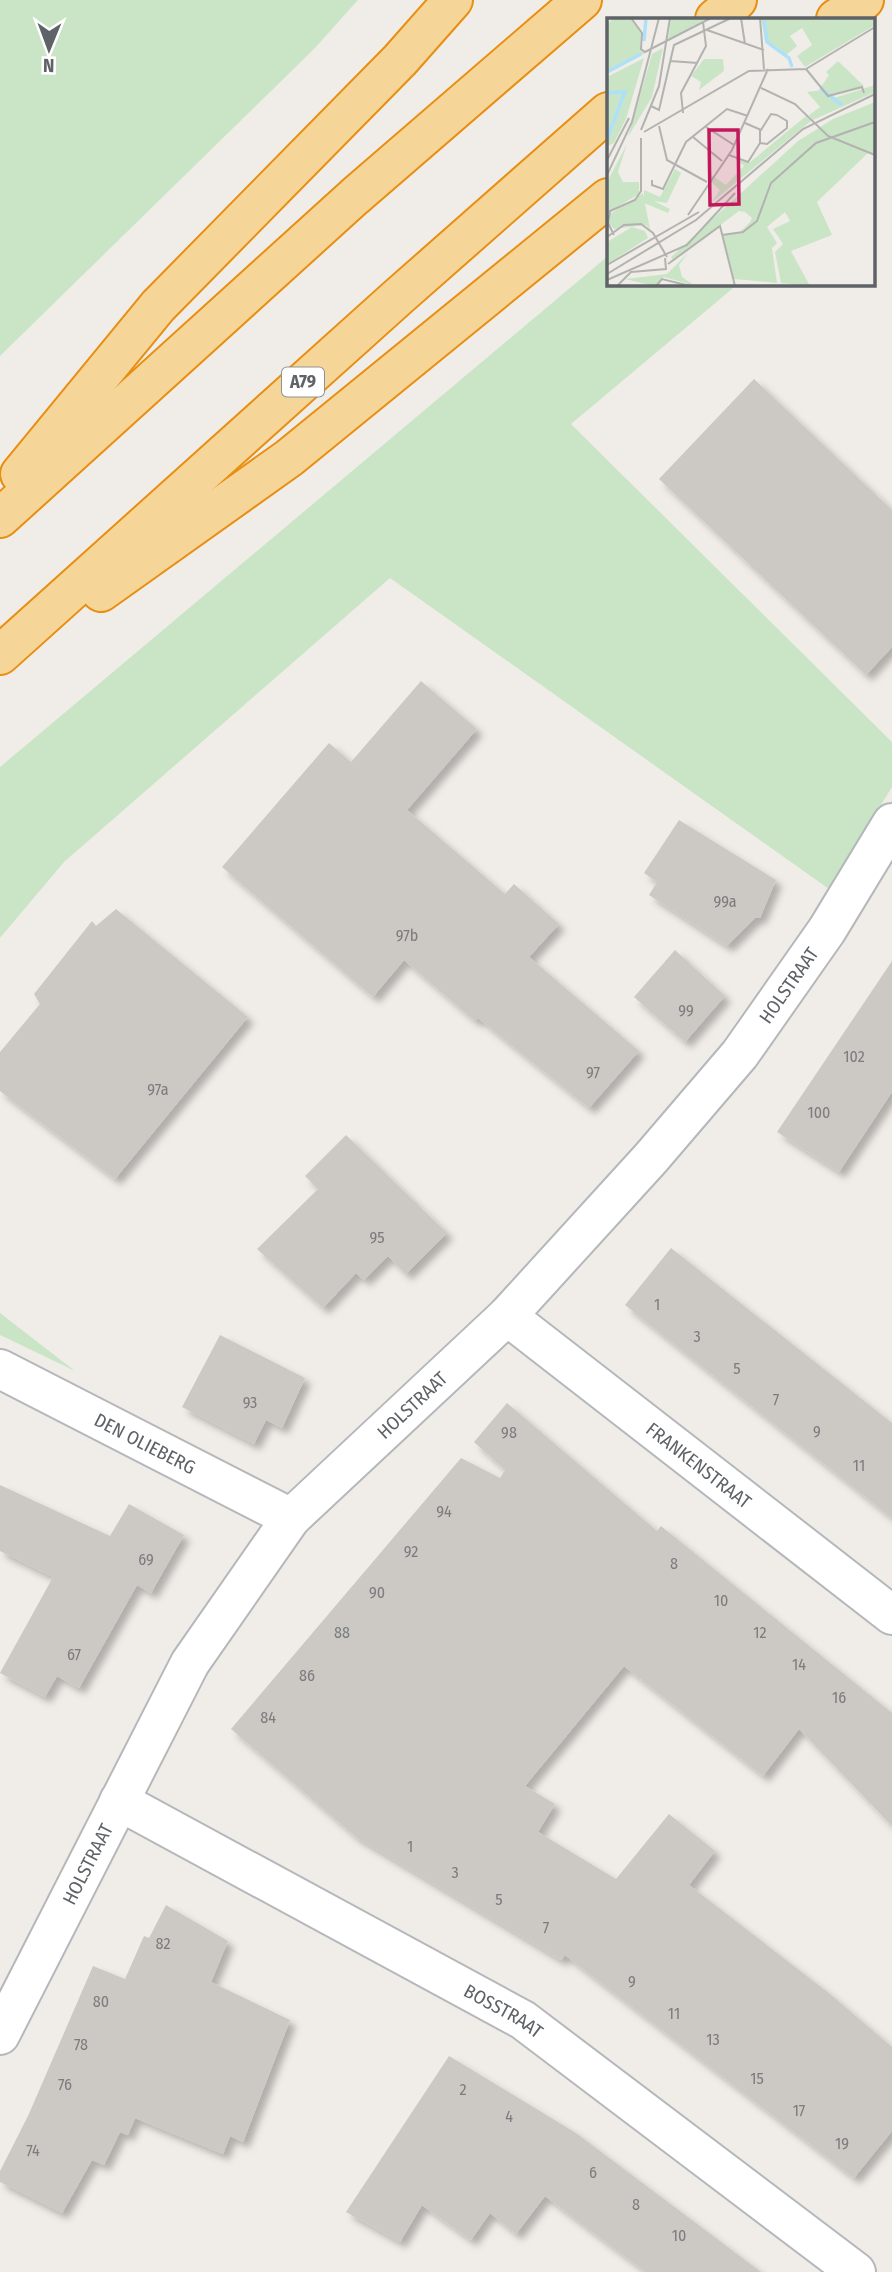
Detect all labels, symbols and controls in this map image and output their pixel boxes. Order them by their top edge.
north arrow [14,14,84,84]
inset map [607,18,874,285]
text: N [43,54,55,77]
road number: A79 [282,368,324,396]
house number: 99a [713,892,737,911]
house number: 97b [396,926,418,945]
street label: HOLSTRAAT [754,942,823,1028]
house number: 99 [678,1001,694,1020]
house number: 102 [843,1047,865,1066]
house number: 97 [586,1063,601,1082]
house number: 97a [147,1080,169,1099]
house number: 100 [808,1103,830,1122]
house number: 95 [369,1228,385,1247]
house number: 1 [654,1295,660,1314]
house number: 3 [693,1327,701,1346]
house number: 5 [733,1359,741,1378]
street label: HOLSTRAAT [372,1366,452,1443]
house number: 7 [773,1390,780,1409]
house number: 93 [243,1393,257,1412]
street label: DEN OLIEBERG [91,1408,200,1479]
street label: FRANKENSTRAAT [642,1417,756,1513]
house number: 9 [813,1422,821,1441]
house number: 98 [501,1423,517,1442]
house number: 11 [853,1456,865,1475]
house number: 94 [436,1502,452,1521]
house number: 92 [404,1542,418,1561]
house number: 69 [138,1550,154,1569]
house number: 8 [670,1554,678,1573]
house number: 90 [369,1583,385,1602]
house number: 10 [714,1591,728,1610]
house number: 88 [334,1623,350,1642]
house number: 12 [753,1623,767,1642]
house number: 67 [67,1645,82,1664]
house number: 14 [792,1655,806,1674]
house number: 86 [299,1666,315,1685]
house number: 16 [832,1688,846,1707]
house number: 84 [260,1708,276,1727]
street label: HOLSTRAAT [57,1820,118,1908]
house number: 1 [407,1837,413,1856]
house number: 3 [451,1863,459,1882]
house number: 5 [495,1890,503,1909]
house number: 7 [543,1918,550,1937]
house number: 82 [156,1934,170,1953]
house number: 9 [628,1972,636,1991]
street label: BOSSTRAAT [460,1979,548,2043]
house number: 80 [93,1992,109,2011]
house number: 11 [668,2004,680,2023]
house number: 13 [706,2030,720,2049]
house number: 78 [74,2035,88,2054]
house number: 15 [750,2069,764,2088]
house number: 76 [58,2075,72,2094]
house number: 2 [459,2080,467,2099]
house number: 17 [793,2101,806,2120]
house number: 4 [505,2107,513,2126]
house number: 19 [835,2134,849,2153]
house number: 74 [26,2141,40,2160]
house number: 6 [589,2163,597,2182]
house number: 8 [632,2195,640,2214]
house number: 10 [672,2226,686,2245]

